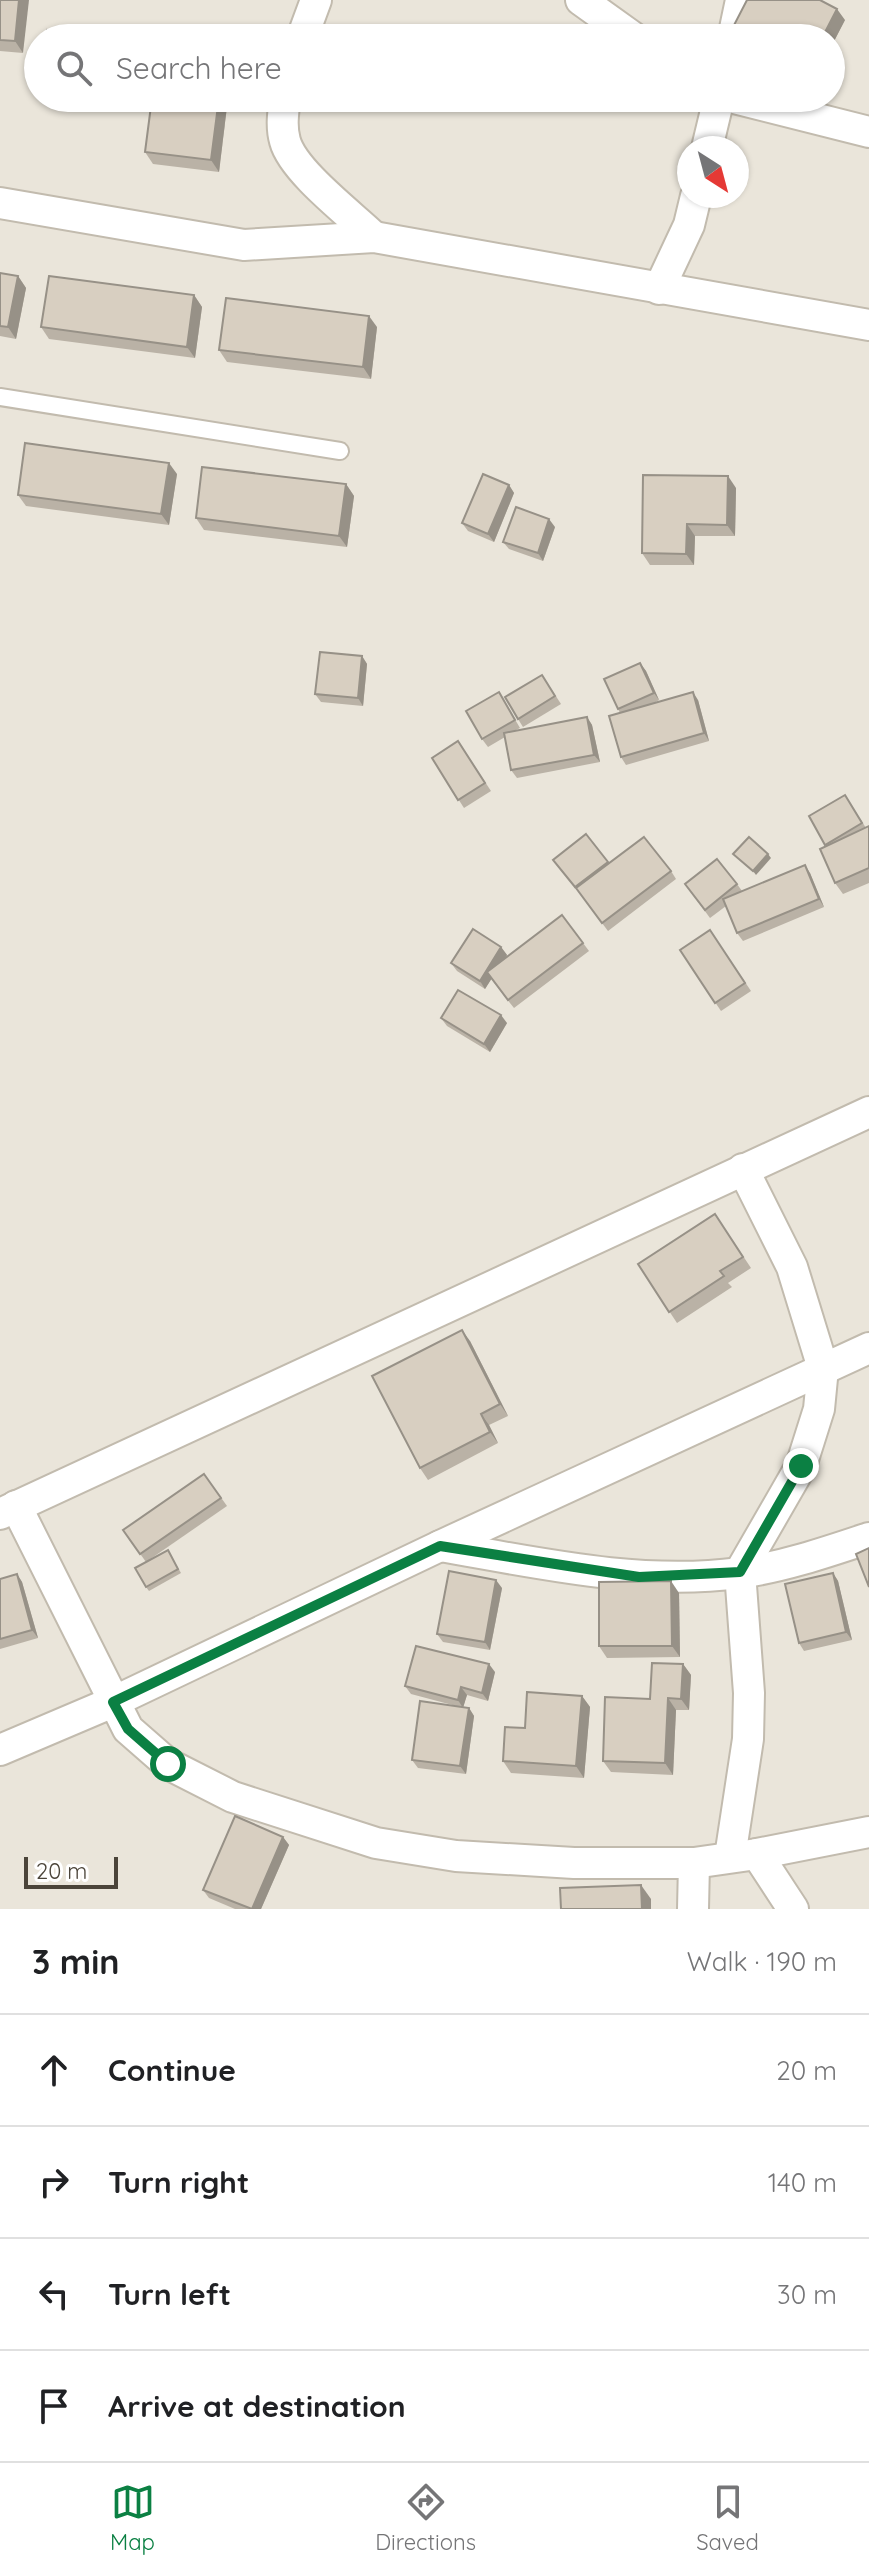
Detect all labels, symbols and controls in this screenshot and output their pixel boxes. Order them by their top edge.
search box [24,24,845,112]
icon: search [52,46,96,90]
text: Search here [116,49,282,87]
north arrow [677,136,749,208]
route end [783,1448,819,1484]
route start [150,1746,186,1782]
scale bar [24,1853,118,1889]
text: 20 m [36,1857,87,1885]
text: 3 min [32,1940,119,1983]
text: Walk · 190 m [687,1945,837,1978]
icon: ahead [32,2048,76,2092]
text: Continue [108,2051,236,2089]
text: 20 m [776,2054,837,2087]
icon: right [32,2160,76,2204]
text: Turn right [108,2163,249,2201]
text: 140 m [768,2166,837,2199]
icon: left [32,2272,76,2316]
text: Turn left [108,2275,231,2313]
text: 30 m [777,2278,837,2311]
icon: arrive [32,2384,76,2428]
text: Arrive at destination [108,2387,406,2425]
tab: Map [110,2480,155,2556]
tab: Directions [375,2480,476,2556]
tab: Saved [696,2480,759,2556]

